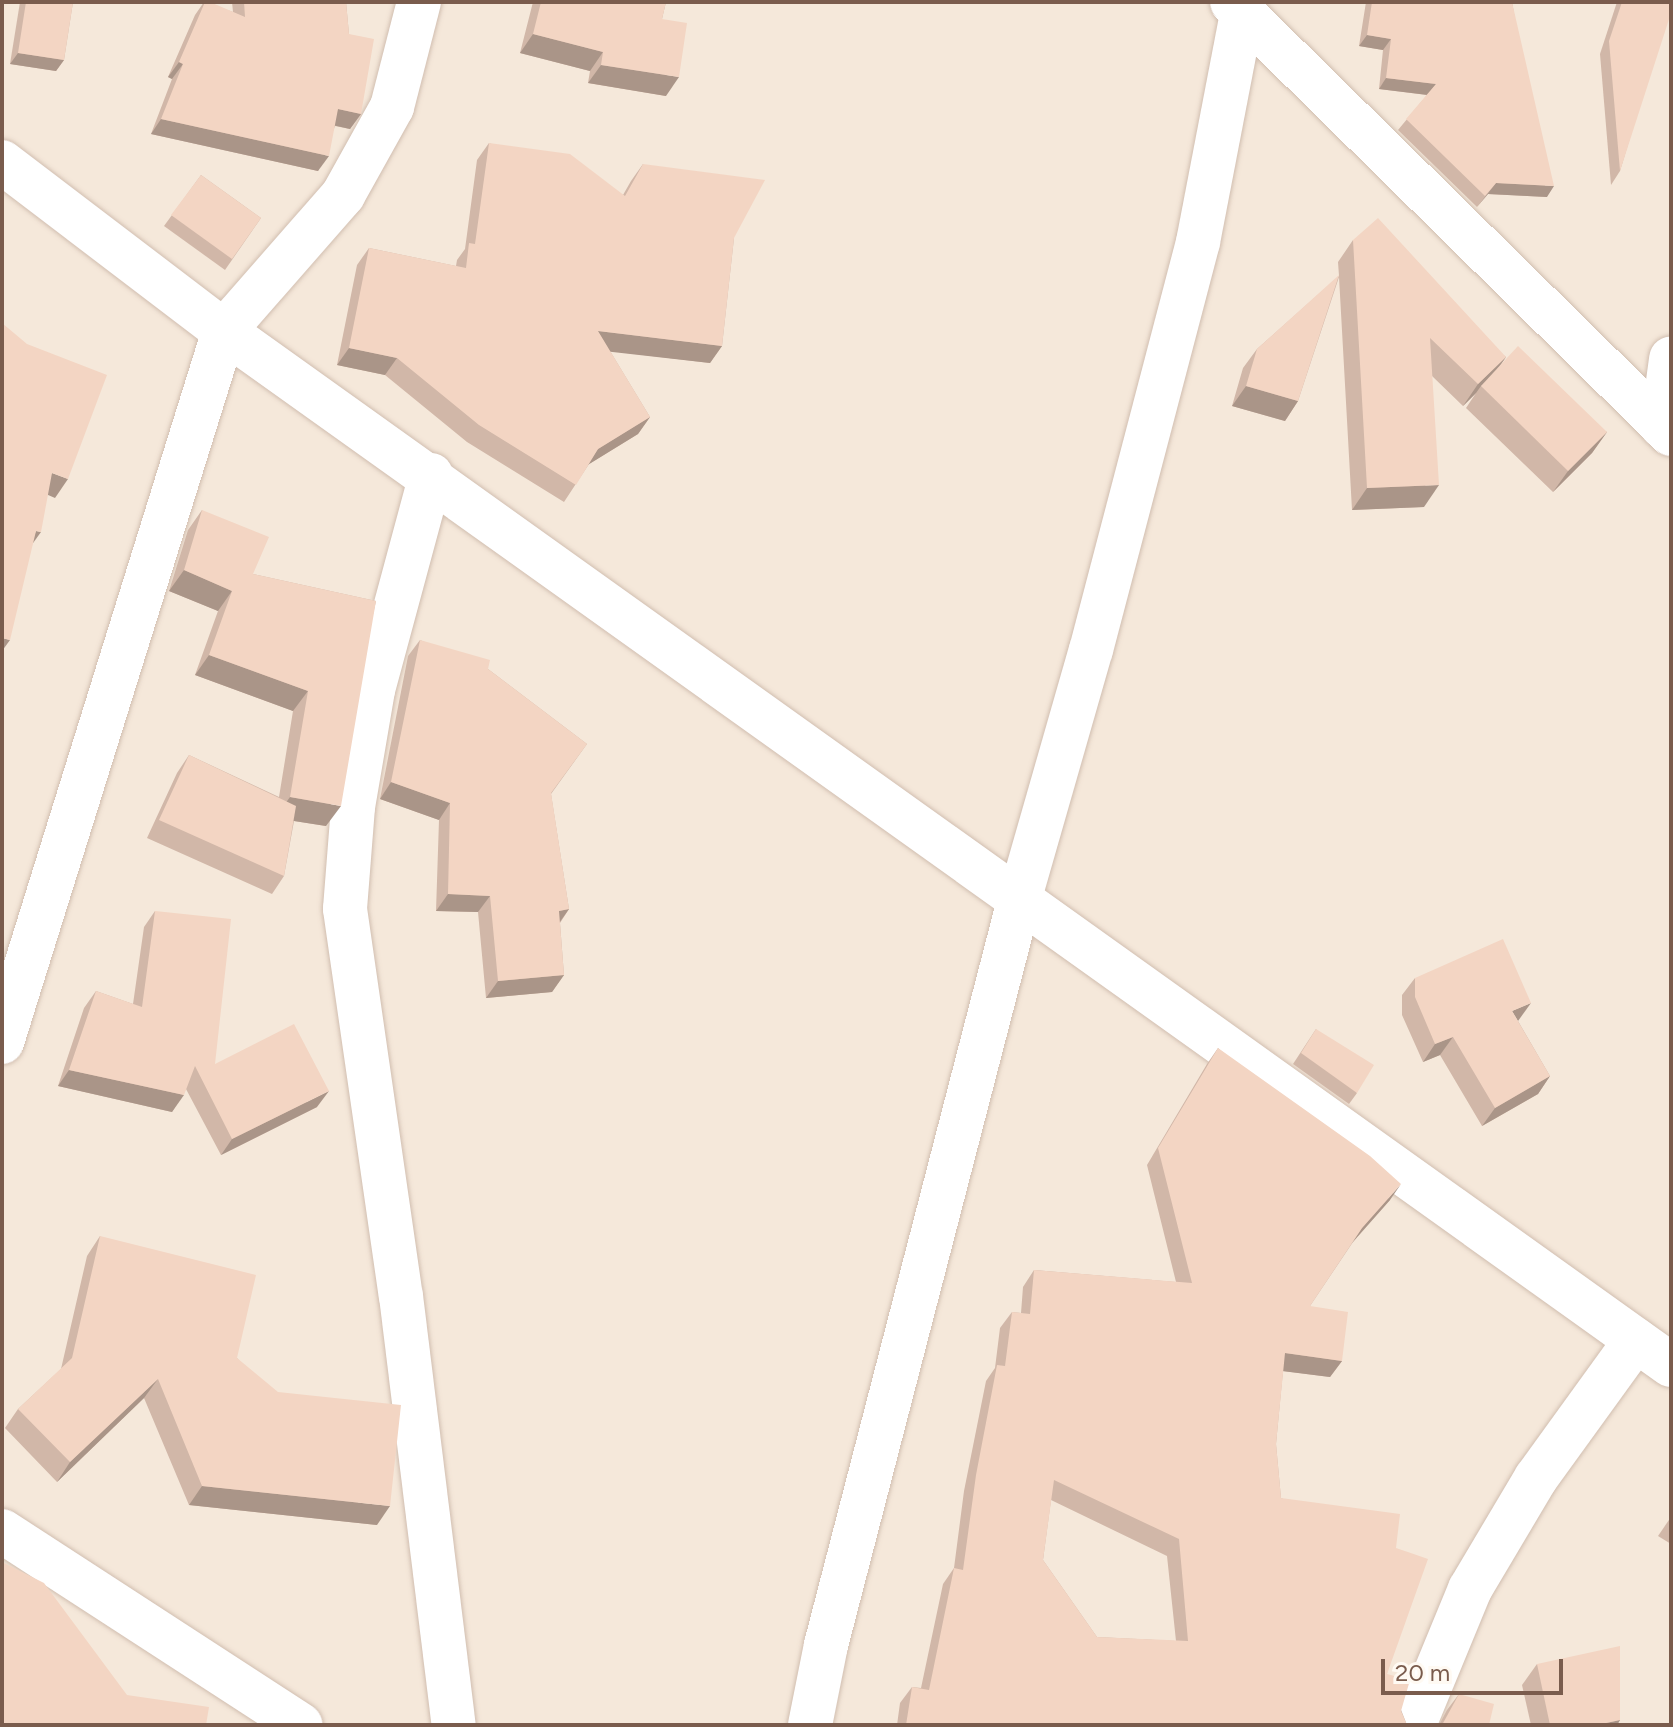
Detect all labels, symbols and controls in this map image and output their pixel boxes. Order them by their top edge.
scale bar [1385,1643,1567,1693]
text: 20 m [1395,1658,1450,1687]

